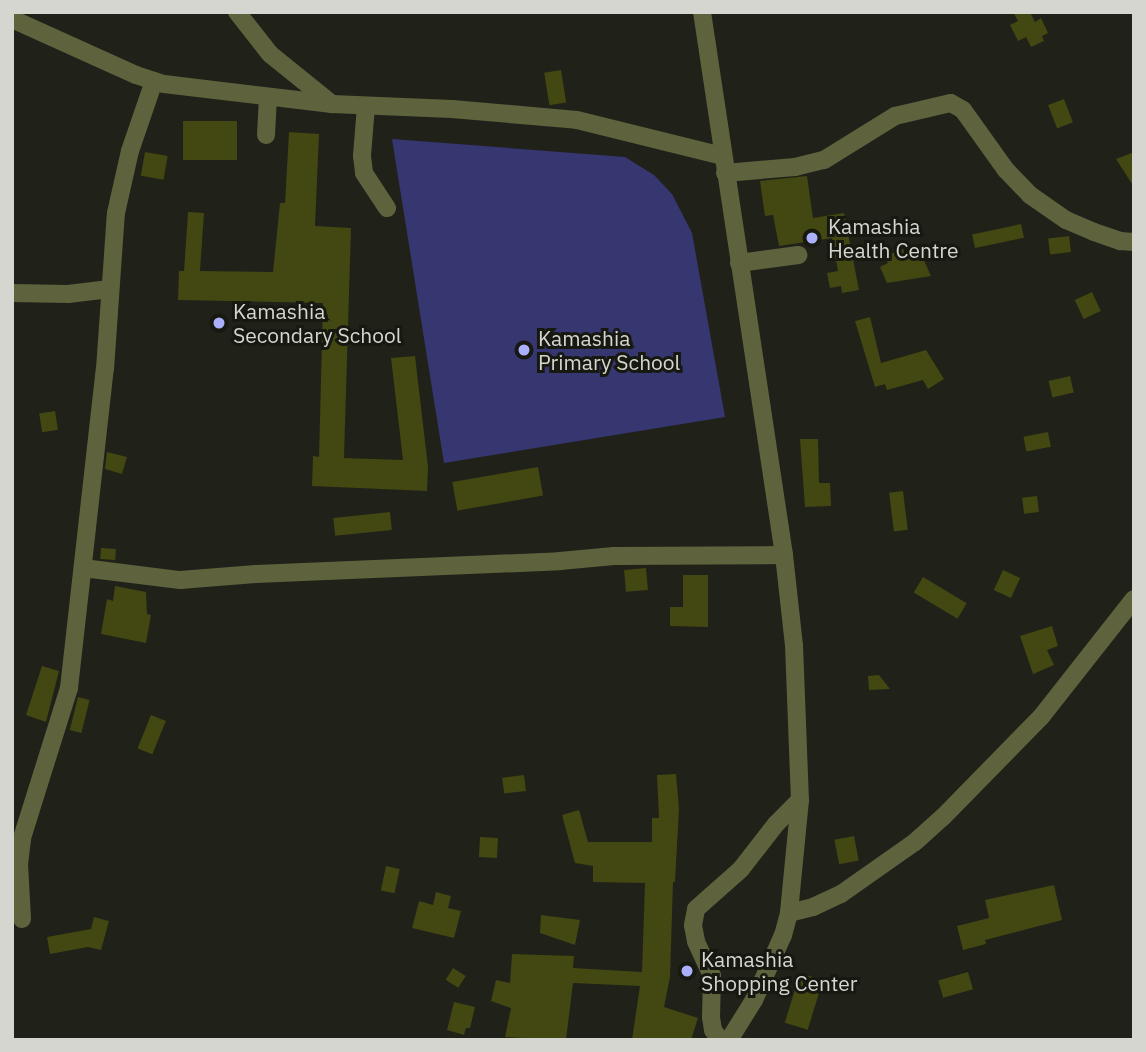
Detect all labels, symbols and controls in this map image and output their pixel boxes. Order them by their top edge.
place label: Kamashia Health Centre [828,213,958,263]
marker: Kamashia Health Centre [802,228,822,248]
place label: Kamashia Secondary School [233,298,402,348]
marker: Kamashia Secondary School [211,315,227,331]
place label: Kamashia Primary School [538,325,680,375]
marker: Kamashia Primary School [516,342,532,358]
place label: Kamashia Shopping Center [701,946,857,996]
marker: Kamashia Shopping Center [679,963,695,979]

